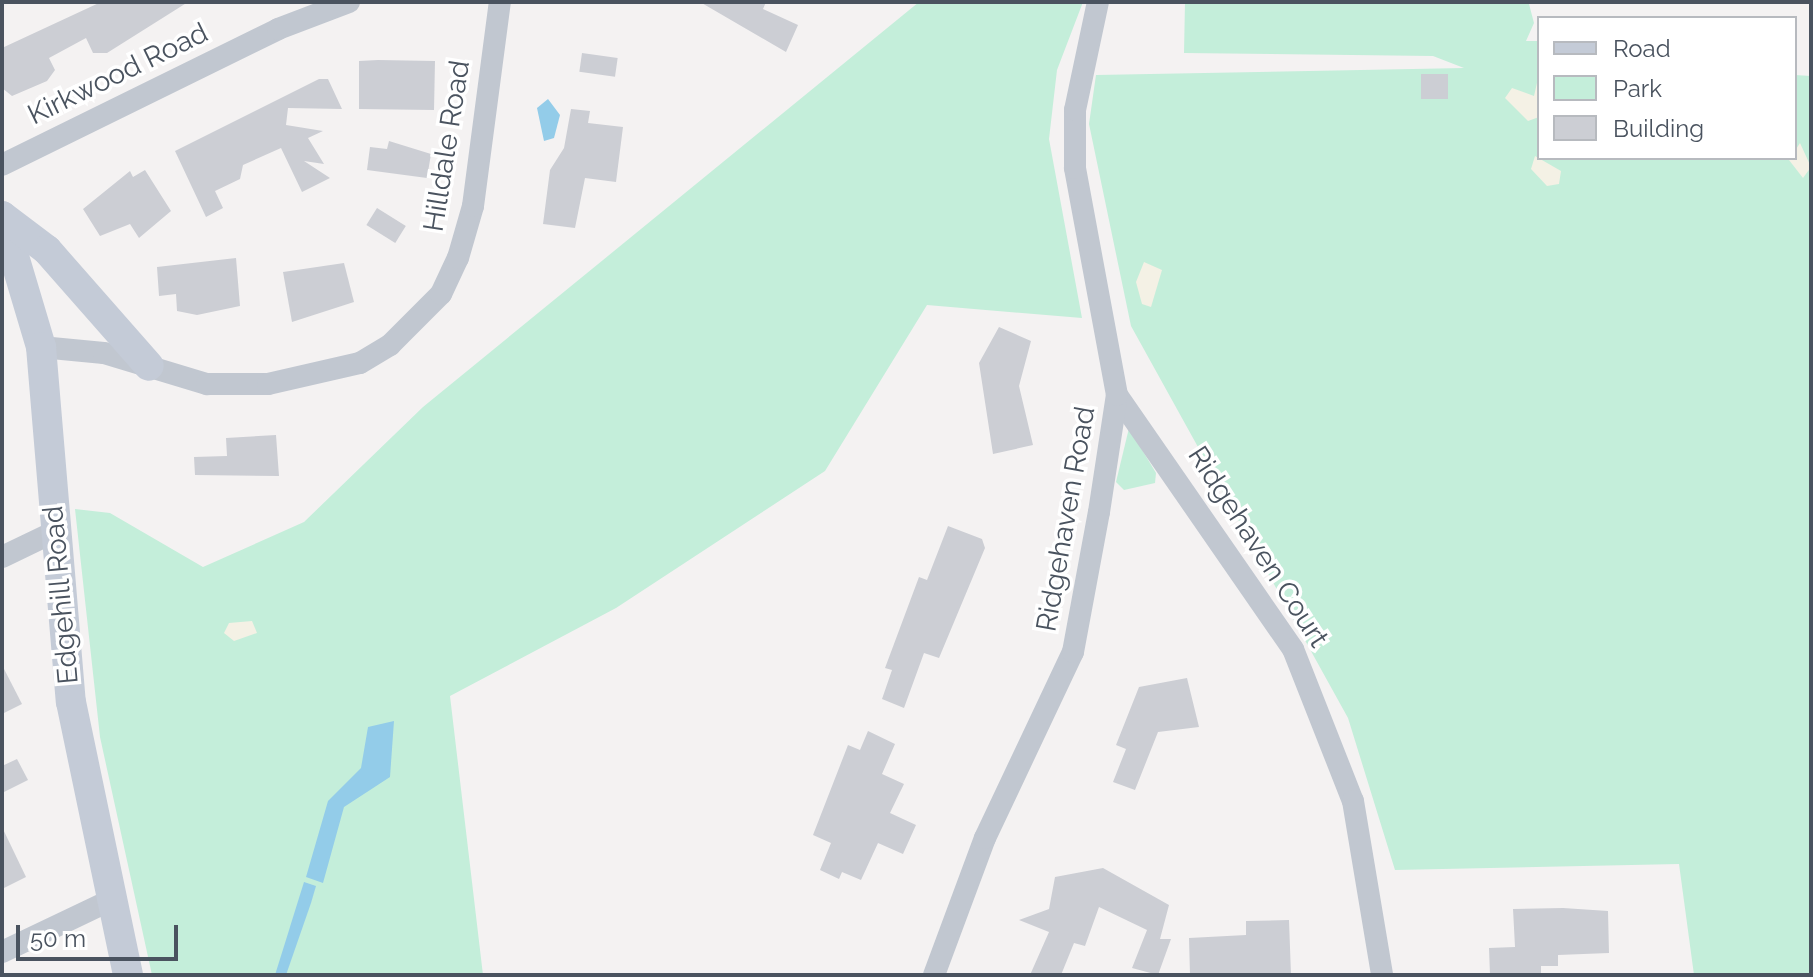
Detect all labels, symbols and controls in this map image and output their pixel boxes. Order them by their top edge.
street label: Kirkwood Road [23,16,213,132]
legend [1537,16,1797,160]
text: Road [1613,34,1671,63]
street label: Hilldale Road [417,58,477,234]
text: Park [1613,74,1662,103]
text: Building [1613,114,1704,143]
street label: Ridgehaven Road [1030,404,1102,634]
street label: Ridgehaven Court [1181,440,1335,654]
street label: Edgehill Road [36,504,86,686]
scale bar [20,909,182,959]
text: 50 m [30,924,86,953]

